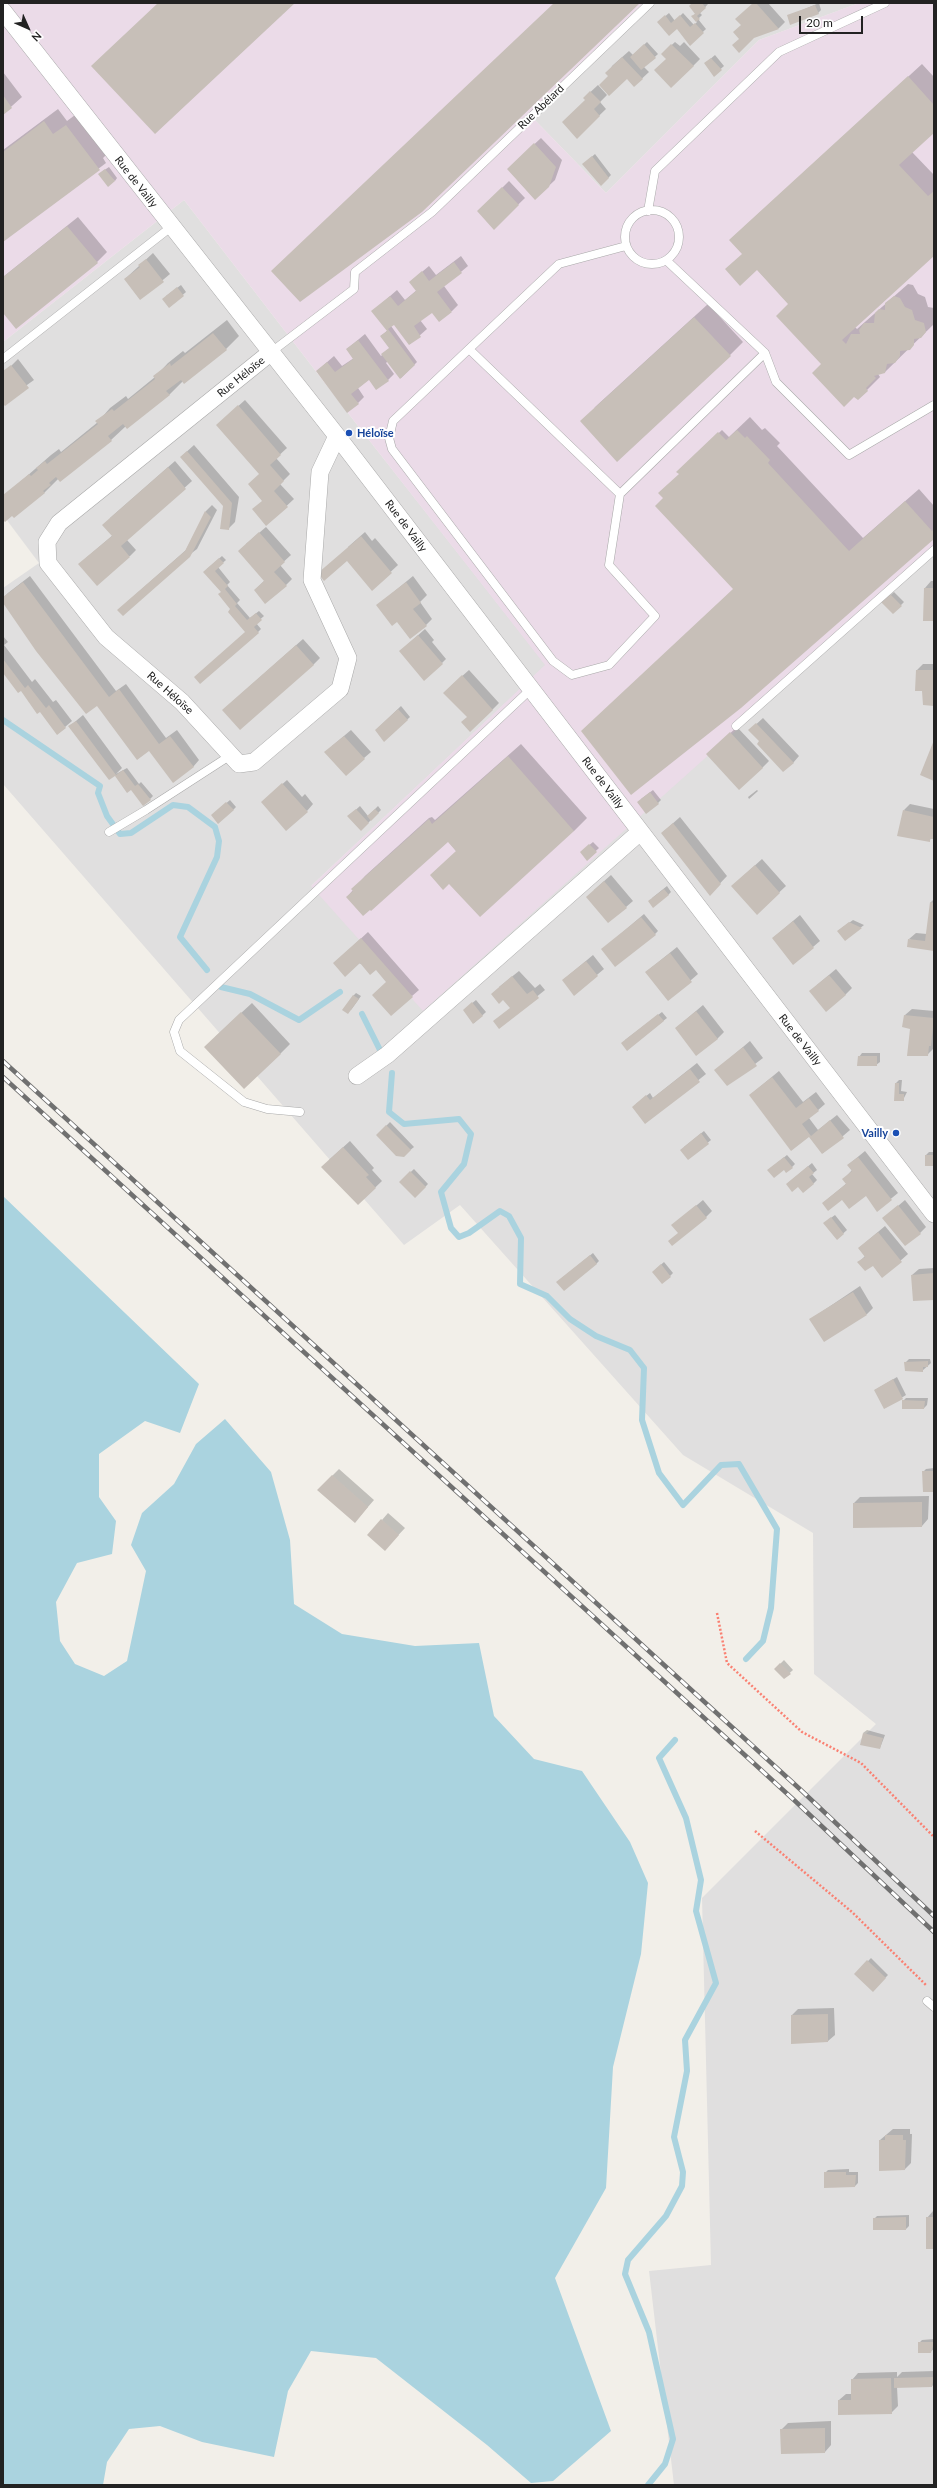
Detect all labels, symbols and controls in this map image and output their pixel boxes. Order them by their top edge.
north arrow [8,8,48,48]
scale bar [801,8,865,34]
text: 20 m [806,15,833,30]
text: N [29,29,44,44]
street label: Rue Abélard [515,82,567,132]
street label: Rue de Vailly [112,154,160,210]
street label: Rue Héloïse [215,354,267,400]
place label: Héloïse [357,426,394,440]
marker: Héloïse [344,428,354,438]
street label: Rue de Vailly [382,497,430,555]
street label: Rue Héloïse [144,669,196,717]
street label: Rue de Vailly [579,754,627,812]
street label: Rue de Vailly [776,1012,824,1068]
place label: Vailly [862,1126,888,1140]
marker: Vailly [891,1128,901,1138]

